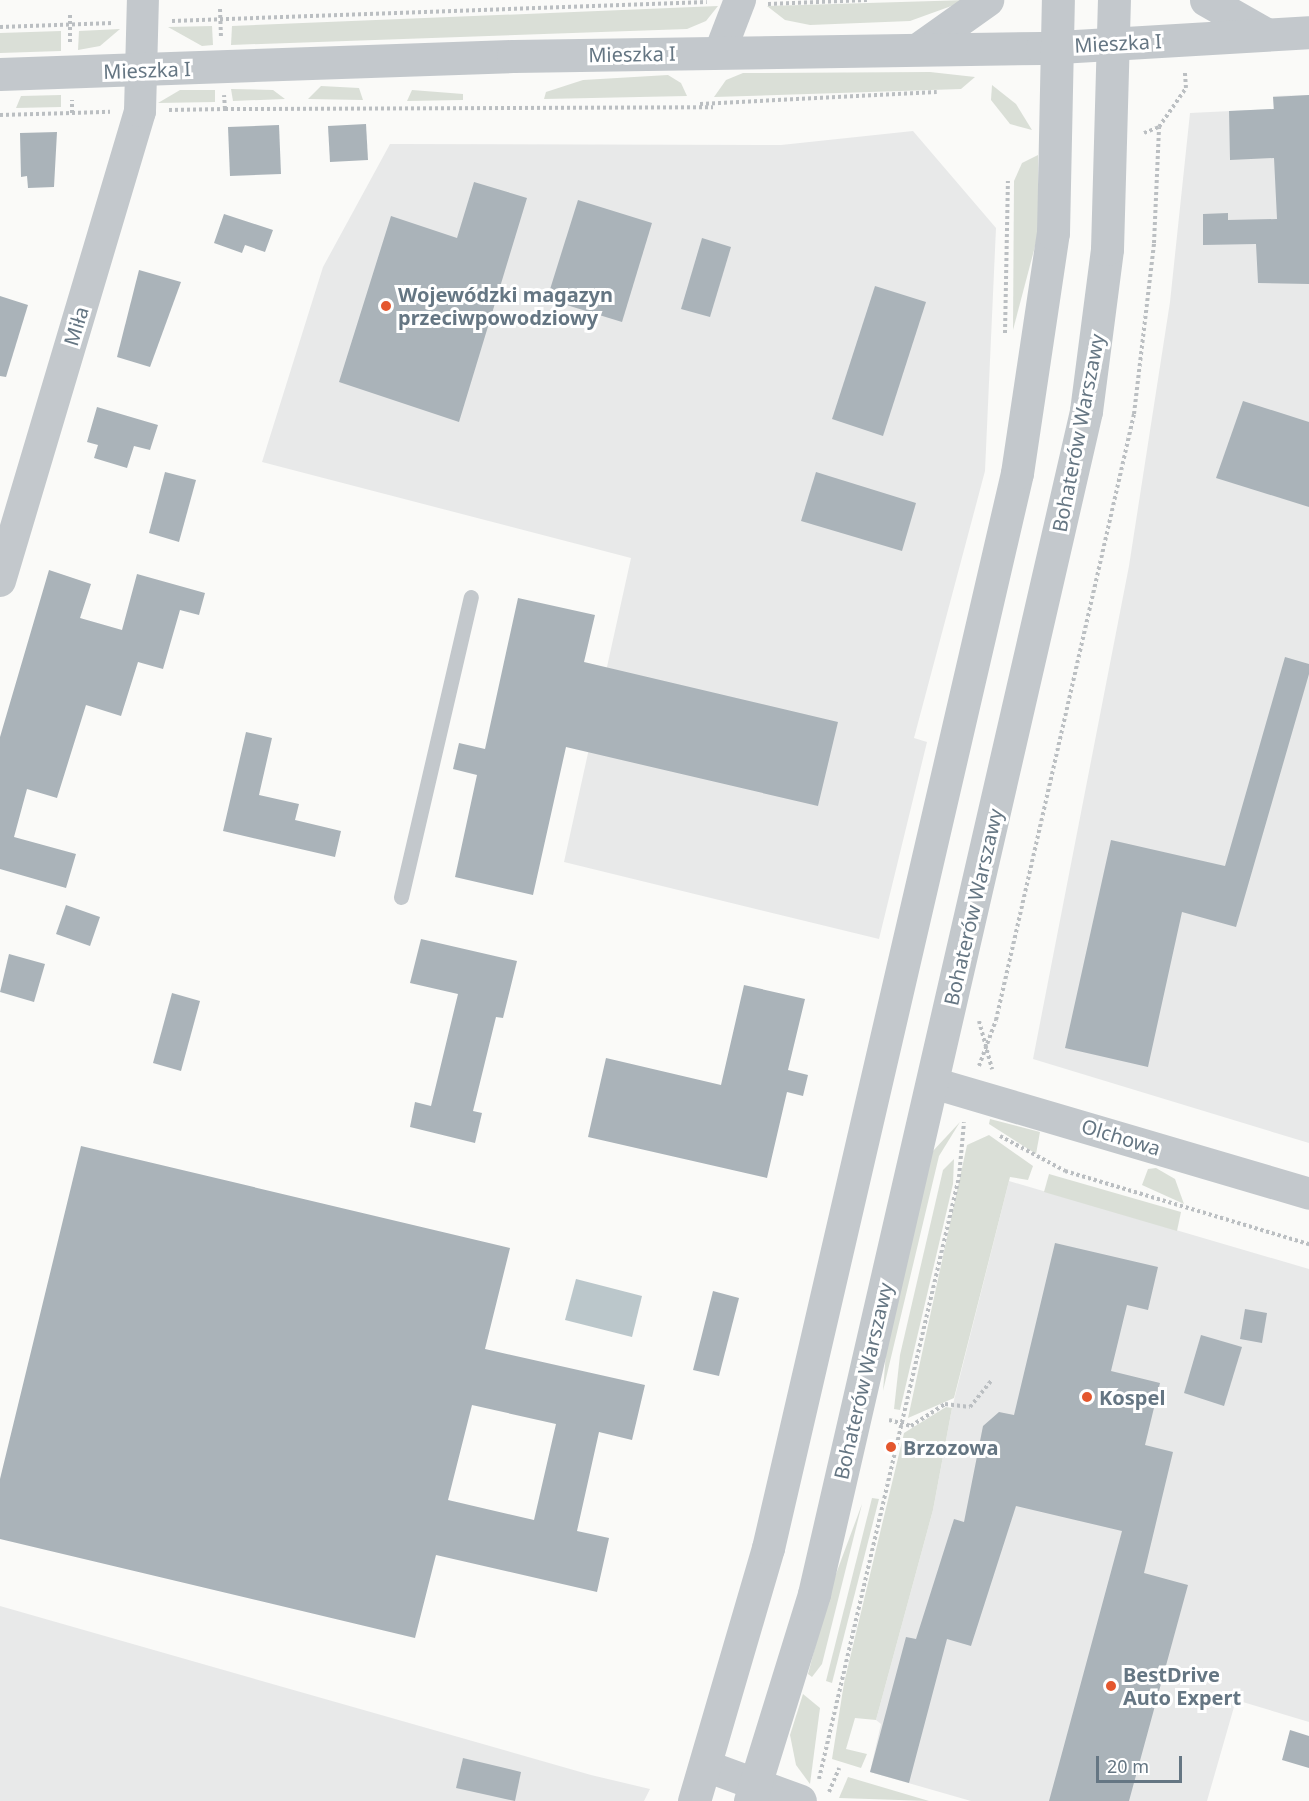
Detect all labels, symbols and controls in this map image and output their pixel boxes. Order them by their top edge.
street label: Mieszka I [1074,29,1162,57]
street label: Mieszka I [588,41,676,67]
street label: Mieszka I [103,56,191,84]
place label: Wojewódzki magazyn przeciwpowodziowy [398,282,613,329]
marker: Wojewódzki magazyn przeciwpowodziowy [379,299,393,313]
street label: Miła [59,304,93,348]
street label: Bohaterów Warszawy [1047,332,1109,534]
street label: Bohaterów Warszawy [939,806,1007,1008]
street label: Olchowa [1079,1114,1163,1160]
street label: Bohaterów Warszawy [829,1280,897,1482]
place label: Kospel [1099,1385,1165,1409]
marker: Kospel [1080,1390,1094,1404]
place label: Brzozowa [903,1435,998,1459]
marker: Brzozowa [884,1440,898,1454]
place label: BestDrive Auto Expert [1123,1662,1241,1709]
marker: BestDrive Auto Expert [1104,1679,1118,1693]
scale bar [1099,1744,1184,1782]
text: 20 m [1107,1754,1149,1778]

